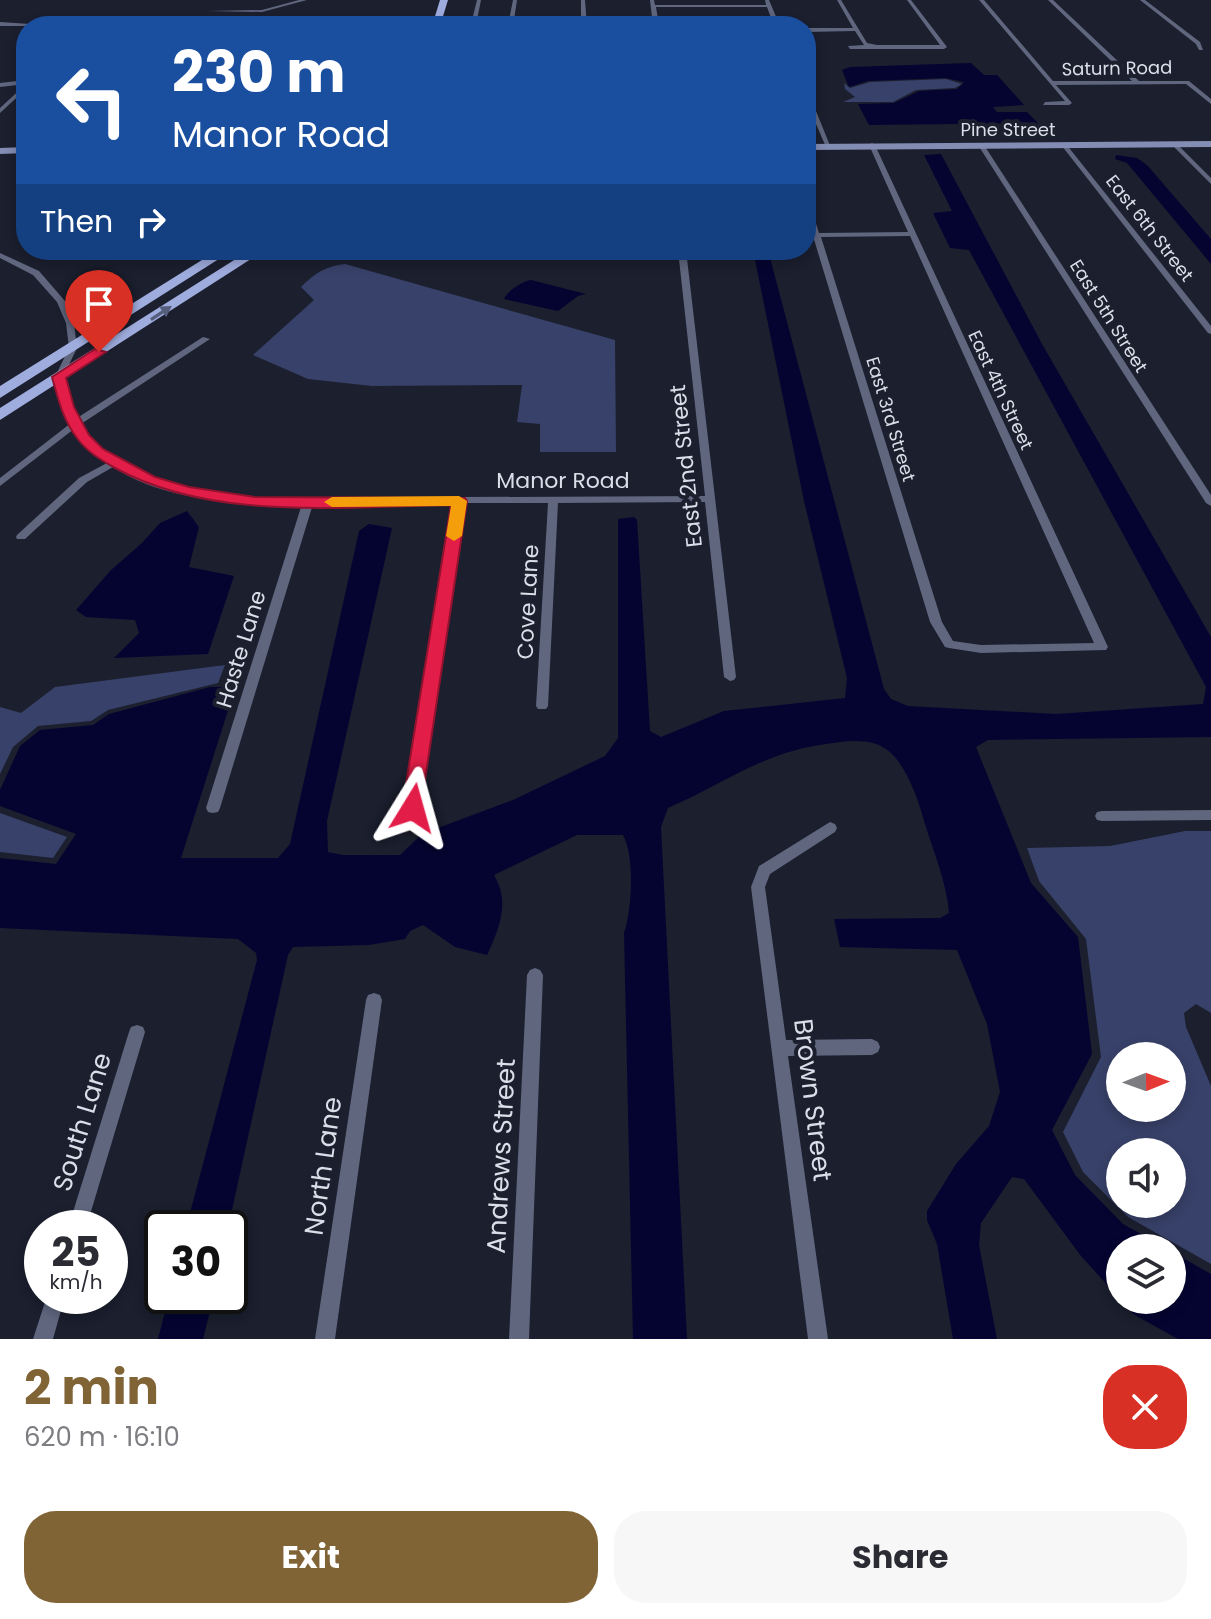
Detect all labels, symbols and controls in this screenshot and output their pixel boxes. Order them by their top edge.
text: 230 m [172,33,346,112]
icon: left [40,48,144,152]
street label: Saturn Road [1061,55,1173,81]
text: Manor Road [172,109,390,160]
street label: Pine Street [960,117,1056,142]
street label: East 6th Street [1100,169,1200,287]
text: Then [40,200,113,243]
icon: right [129,200,173,244]
street label: East 5th Street [1064,255,1154,377]
pin [65,270,133,352]
icon: arrive [77,282,121,326]
one-way arrow [150,306,171,321]
street label: East 4th Street [962,326,1040,454]
street label: East 3rd Street [860,354,922,484]
street label: East 2nd Street [662,383,710,549]
street label: Manor Road [496,465,630,496]
street label: Cove Lane [510,544,546,660]
street label: Haste Lane [208,587,274,711]
position arrow [371,766,455,850]
street label: Brown Street [785,1017,841,1183]
north arrow [1106,1042,1186,1122]
map controls [1106,1042,1186,1314]
street label: South Lane [44,1048,120,1196]
street label: Andrews Street [478,1057,524,1255]
street label: North Lane [295,1095,351,1237]
button: sound [1106,1138,1186,1218]
speed limit sign: 30 [144,1210,248,1314]
text: 25 [52,1224,100,1280]
button: layers [1106,1234,1186,1314]
text: km/h [49,1268,103,1296]
text: 2 min [24,1354,159,1421]
button: close [1103,1365,1187,1449]
text: 620 m · 16:10 [24,1419,180,1455]
button: Exit [24,1511,598,1603]
button: Share [614,1511,1187,1603]

